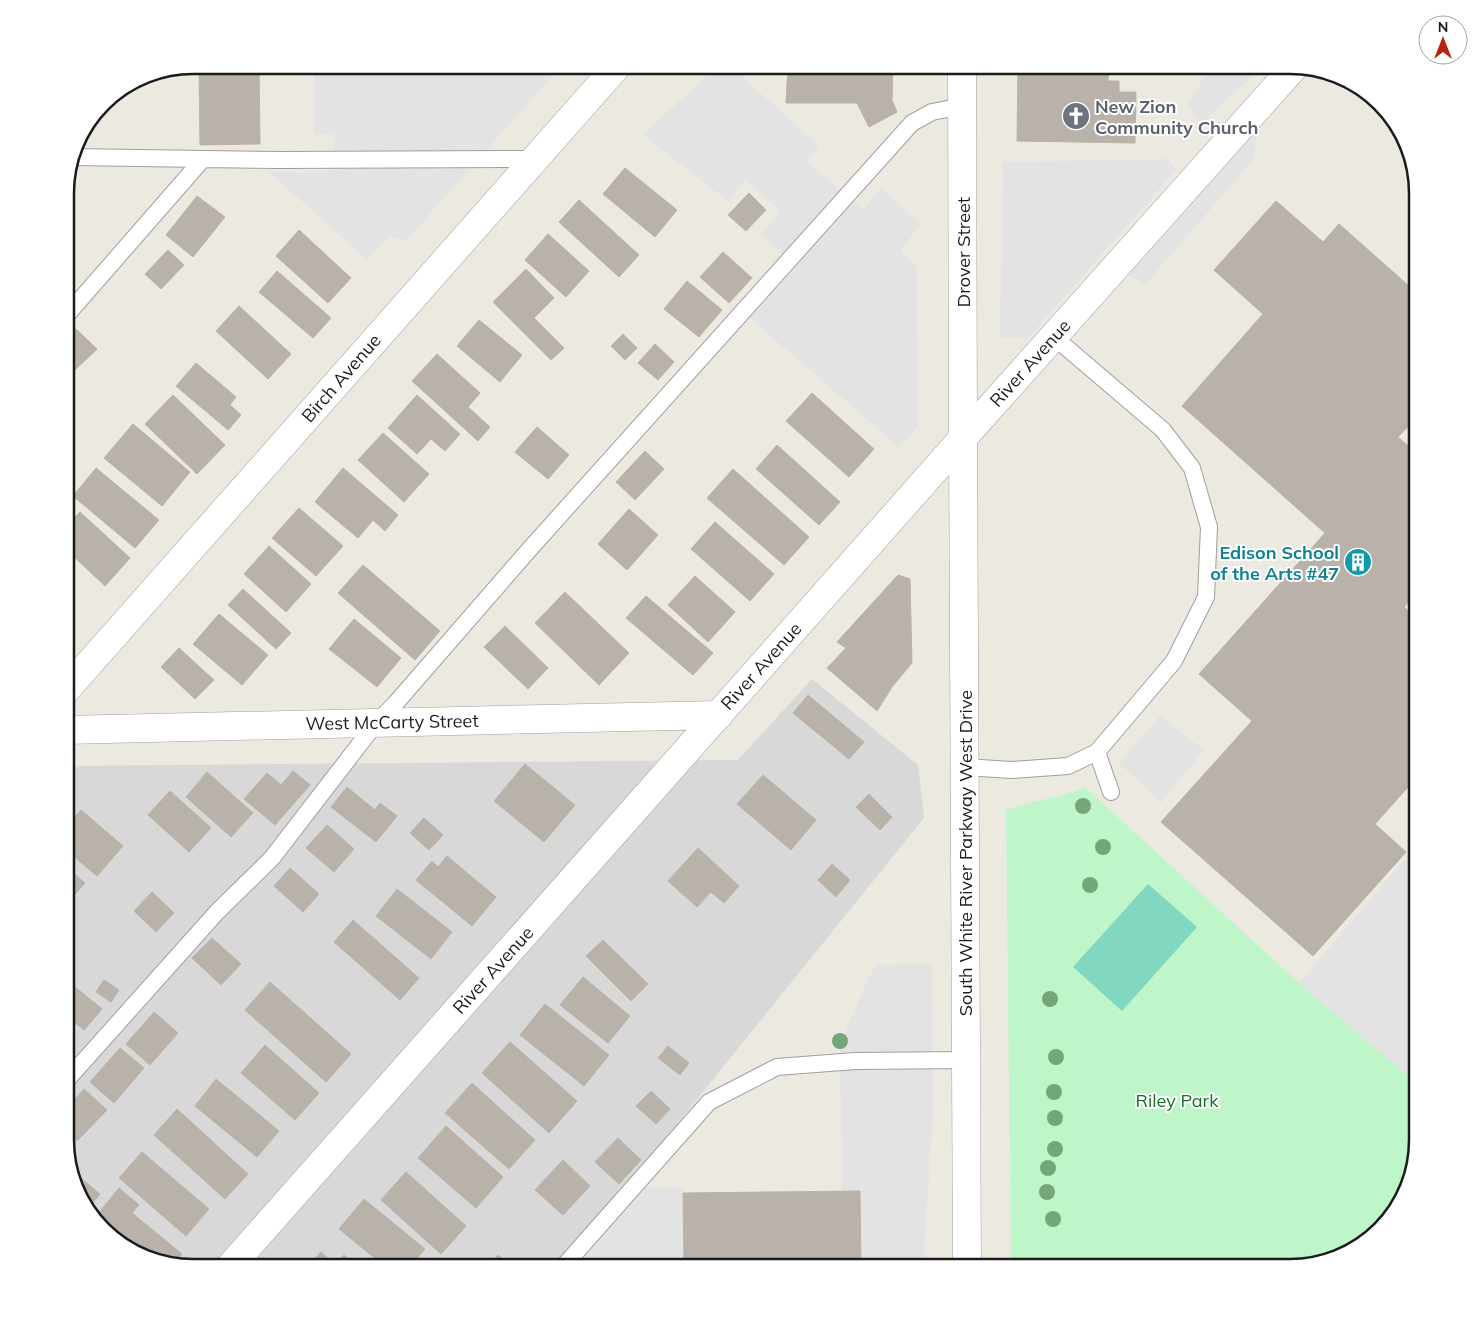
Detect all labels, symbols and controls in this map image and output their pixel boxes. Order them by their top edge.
north arrow [1418,15,1468,65]
text: N [1438,18,1448,36]
place label: New Zion Community Church [1095,95,1258,139]
church icon: New Zion Community Church [1061,101,1091,131]
street label: Drover Street [952,197,975,307]
street label: River Avenue [985,314,1075,412]
street label: Birch Avenue [296,329,386,427]
place label: Edison School of the Arts #47 [1210,541,1339,585]
building icon: Edison School of the Arts #47 [1343,547,1373,577]
street label: River Avenue [716,617,806,715]
street label: South White River Parkway West Drive [954,690,977,1016]
street label: West McCarty Street [305,709,479,735]
street label: River Avenue [448,921,538,1019]
park label: Riley Park [1136,1089,1219,1112]

